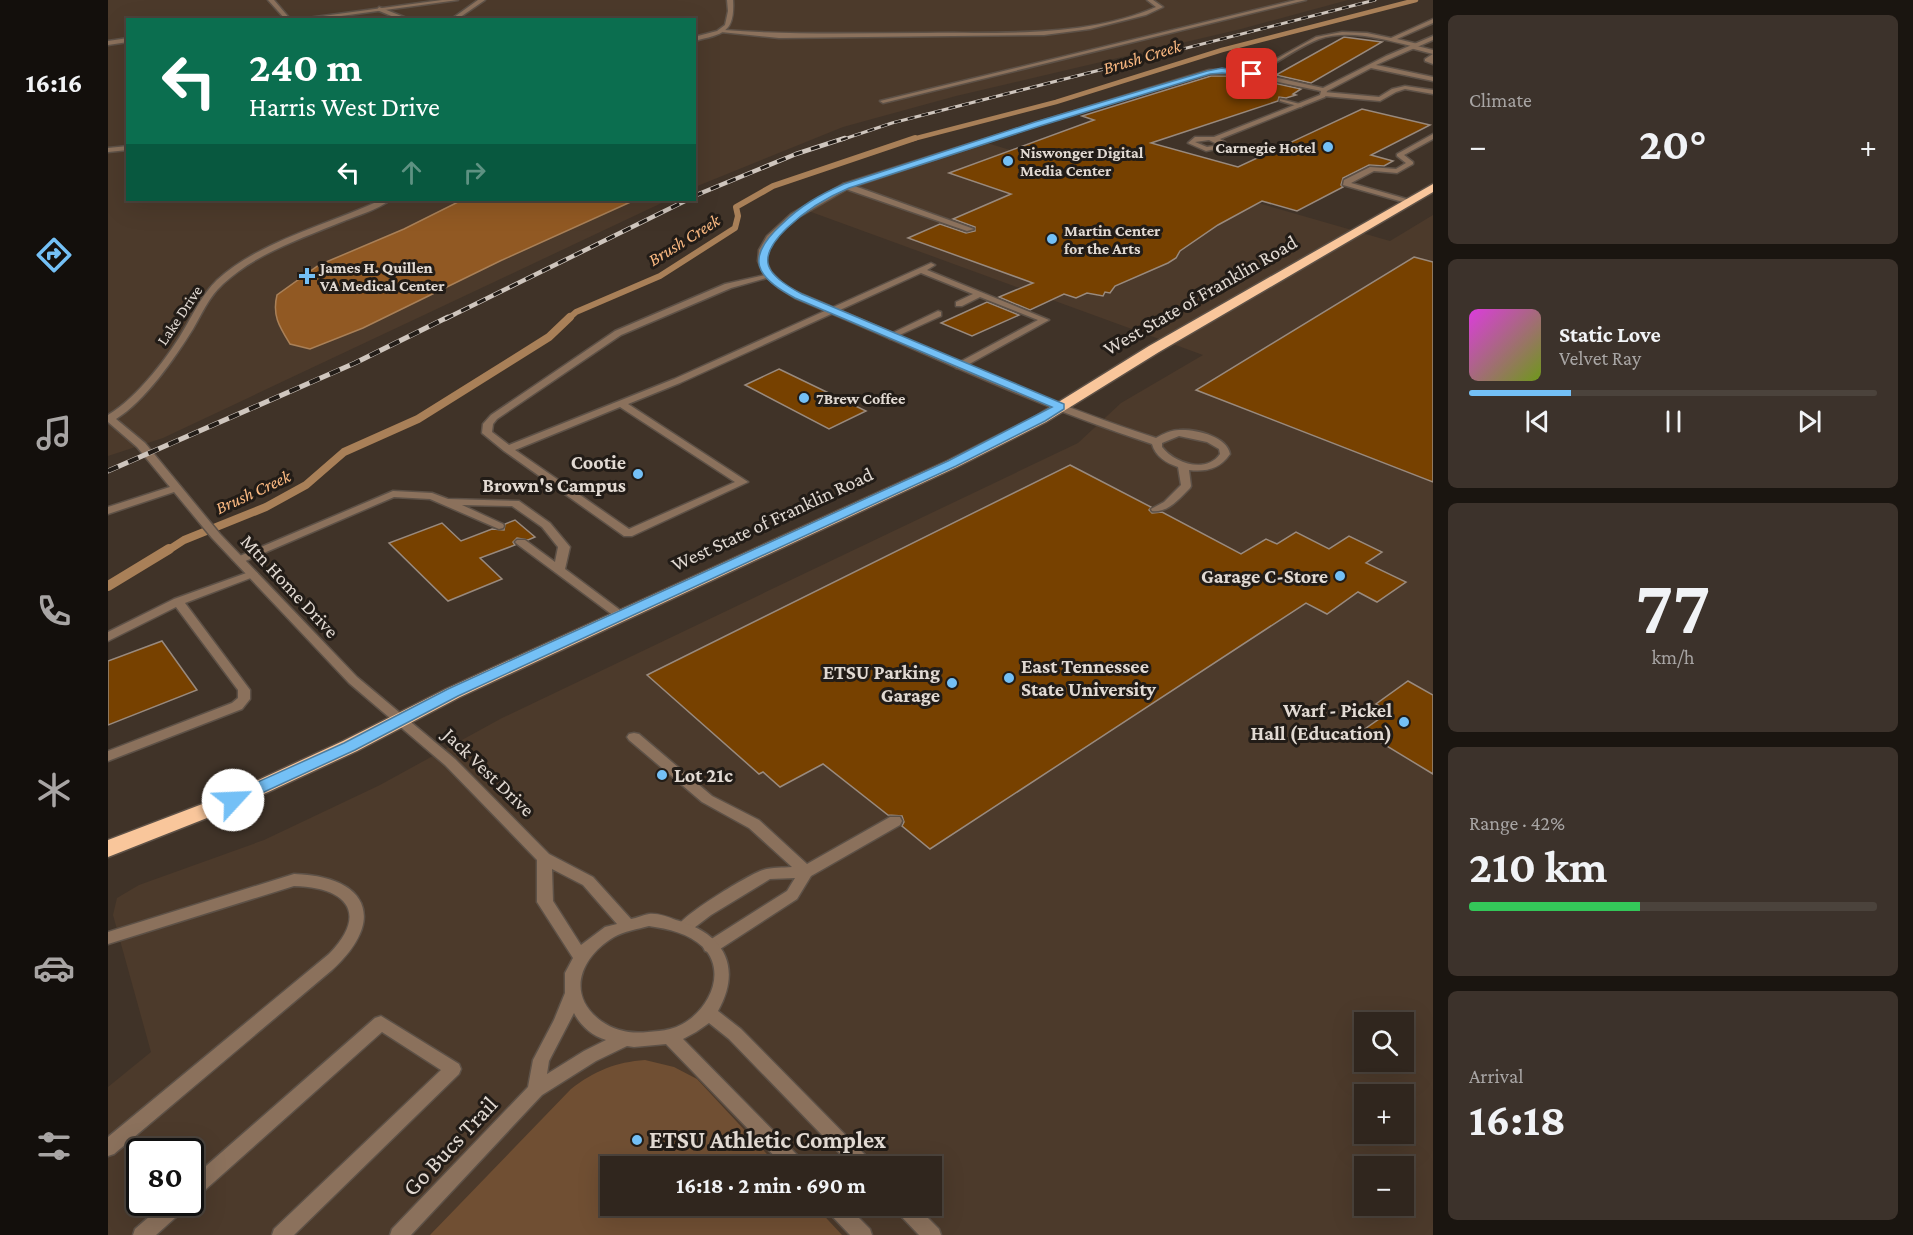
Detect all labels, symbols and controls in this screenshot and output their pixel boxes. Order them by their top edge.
water label: Brush Creek [1100,35,1185,78]
icon: left [150,42,228,120]
text: 240 m [249,43,362,90]
pin [1226,48,1277,99]
icon: arrive [1235,57,1268,90]
text: 16:16 [25,68,83,98]
text: Climate [1469,89,1532,111]
text: Harris West Drive [249,92,440,122]
text: 20° [1639,119,1707,169]
text: − [1469,127,1486,164]
text: + [1860,127,1877,164]
place label: Carnegie Hotel [1215,139,1316,156]
marker: Carnegie Hotel [1321,140,1335,154]
place label: Niswonger Digital Media Center [1020,144,1144,179]
marker: Niswonger Digital Media Center [1001,154,1015,168]
icon: left [332,156,365,189]
icon: ahead [395,156,428,189]
icon: right [458,156,491,189]
water label: Brush Creek [644,210,725,270]
place label: Martin Center for the Arts [1064,222,1161,257]
street label: West State of Franklin Road [1099,230,1301,359]
marker: Martin Center for the Arts [1045,232,1059,246]
icon: directions [33,234,75,276]
place label: James H. Quillen VA Medical Center [318,259,445,294]
marker: James H. Quillen VA Medical Center [298,267,316,285]
street label: Lake Drive [153,282,205,348]
text: Static Love [1559,322,1661,347]
text: Velvet Ray [1559,347,1641,369]
place label: 7Brew Coffee [816,390,906,407]
marker: 7Brew Coffee [797,391,811,405]
icon: previous [1521,405,1554,438]
icon: pause [1657,405,1690,438]
icon: next [1793,405,1826,438]
icon: music [33,412,75,454]
place label: Cootie Brown's Campus [482,451,626,496]
street label: West State of Franklin Road [668,462,877,575]
water label: Brush Creek [212,465,295,518]
marker: Cootie Brown's Campus [631,467,645,481]
street label: Mtn Home Drive [237,530,343,642]
text: 77 [1636,563,1710,650]
place label: Garage C-Store [1201,565,1328,587]
marker: Garage C-Store [1333,569,1347,583]
icon: phone [33,590,75,632]
text: km/h [1651,646,1695,668]
place label: East Tennessee State University [1021,655,1156,700]
place label: ETSU Parking Garage [823,661,940,706]
marker: East Tennessee State University [1002,671,1016,685]
marker: ETSU Parking Garage [945,676,959,690]
place label: Warf - Pickel Hall (Education) [1251,699,1392,745]
marker: Warf - Pickel Hall (Education) [1397,715,1411,729]
street label: Jack Vest Drive [437,722,539,822]
place label: Lot 21c [674,764,733,786]
position arrow [201,768,265,832]
marker: Lot 21c [655,768,669,782]
icon: climate [33,769,75,811]
text: Range · 42% [1469,812,1565,834]
text: 210 km [1469,842,1607,892]
icon: car [33,947,75,989]
map controls [1354,1012,1414,1216]
button: search [1354,1012,1414,1072]
text: Arrival [1469,1065,1523,1087]
button: + [1354,1084,1414,1144]
street label: Go Bucs Trail [397,1090,503,1201]
text: 16:18 [1469,1095,1566,1145]
icon: filters [33,1125,75,1167]
place label: ETSU Athletic Complex [649,1126,887,1153]
marker: ETSU Athletic Complex [630,1133,644,1147]
speed limit sign: 80 [126,1138,204,1216]
button: − [1354,1156,1414,1216]
text: 16:18 · 2 min · 690 m [676,1173,866,1198]

